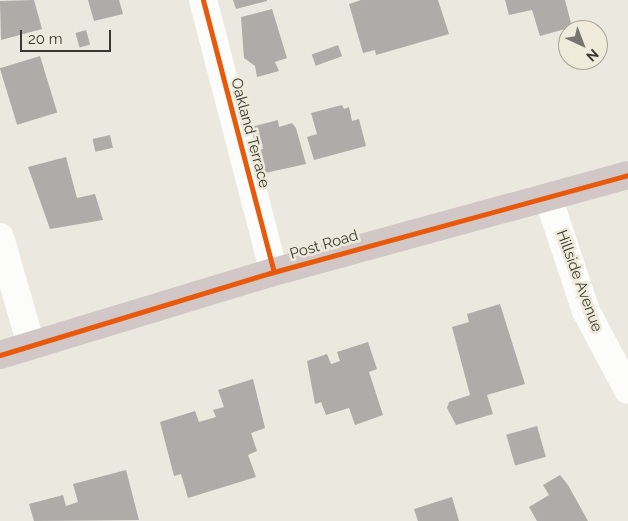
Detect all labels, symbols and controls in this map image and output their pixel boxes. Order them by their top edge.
scale bar [22,20,114,52]
north arrow [558,20,608,70]
text: 20 m [28,30,63,48]
text: N [583,46,602,65]
street label: Oakland Terrace [227,76,273,190]
street label: Post Road [288,227,360,263]
street label: Hillside Avenue [552,227,606,335]

